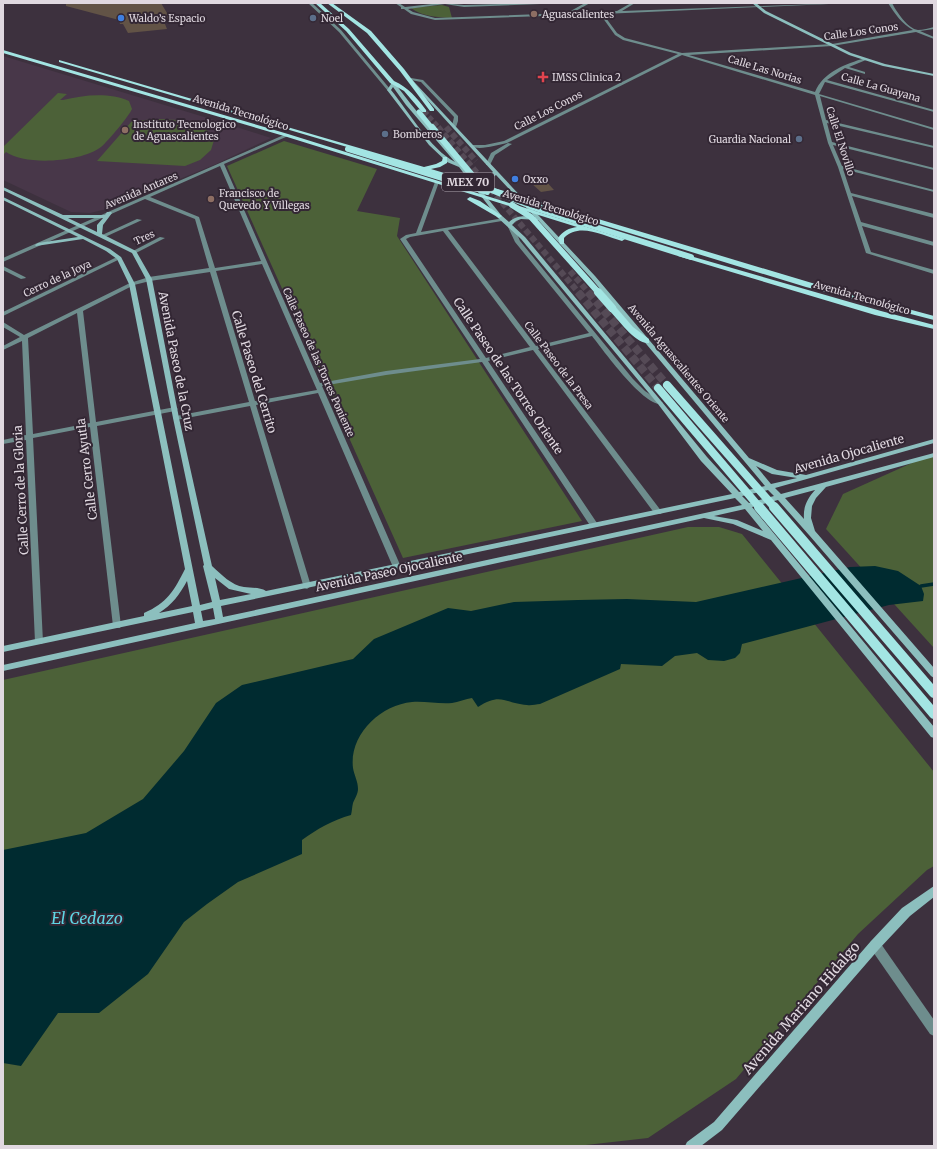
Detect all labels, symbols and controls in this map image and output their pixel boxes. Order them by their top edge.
place label: Aguascalientes [541,8,614,21]
marker: Aguascalientes [529,9,539,19]
place label: Waldo’s Espacio [128,12,205,25]
place label: Noel [321,12,343,25]
marker: Waldo’s Espacio [116,13,126,23]
marker: Noel [308,13,318,23]
street label: Calle Los Conos [823,20,899,43]
street label: Calle Las Norias [726,52,803,87]
street label: Calle La Guayana [840,70,923,105]
marker: IMSS Clinica 2 [537,71,549,83]
place label: IMSS Clinica 2 [552,71,621,84]
street label: Calle Los Conos [512,88,585,133]
street label: Avenida Tecnológico [190,91,290,133]
street label: Calle El Novillo [823,105,858,178]
place label: Instituto Tecnologico de Aguascalientes [133,118,236,143]
marker: Instituto Tecnologico de Aguascalientes [120,125,130,135]
place label: Bomberos [393,128,442,141]
marker: Bomberos [380,129,390,139]
place label: Guardia Nacional [709,133,791,146]
marker: Guardia Nacional [794,134,804,144]
street label: Avenida Antares [102,169,180,212]
road number: MEX 70 [442,173,494,191]
place label: Oxxo [523,173,548,186]
marker: Oxxo [510,174,520,184]
street label: Avenida Tecnológico [500,186,600,228]
place label: Francisco de Quevedo Y Villegas [219,187,310,212]
marker: Francisco de Quevedo Y Villegas [206,194,216,204]
street label: Tres [132,227,157,248]
street label: Cerro de la Joya [21,257,94,300]
street label: Avenida Tecnológico [811,277,912,317]
street label: Calle Paseo de las Torres Poniente [280,286,357,439]
street label: Avenida Paseo de la Cruz [155,289,197,432]
street label: Calle Paseo de las Torres Oriente [450,295,567,457]
street label: Avenida Aguascalientes Oriente [624,301,732,425]
street label: Calle Paseo del Cerrito [229,309,280,435]
street label: Calle Paseo de la Presa [521,319,596,412]
street label: Calle Cerro Ayutla [73,417,100,521]
street label: Calle Cerro de la Gloria [10,424,31,555]
street label: Avenida Ojocaliente [791,431,906,477]
street label: Avenida Paseo Ojocaliente [313,549,464,595]
water label: El Cedazo [51,908,123,928]
street label: Avenida Mariano Hidalgo [738,938,864,1079]

